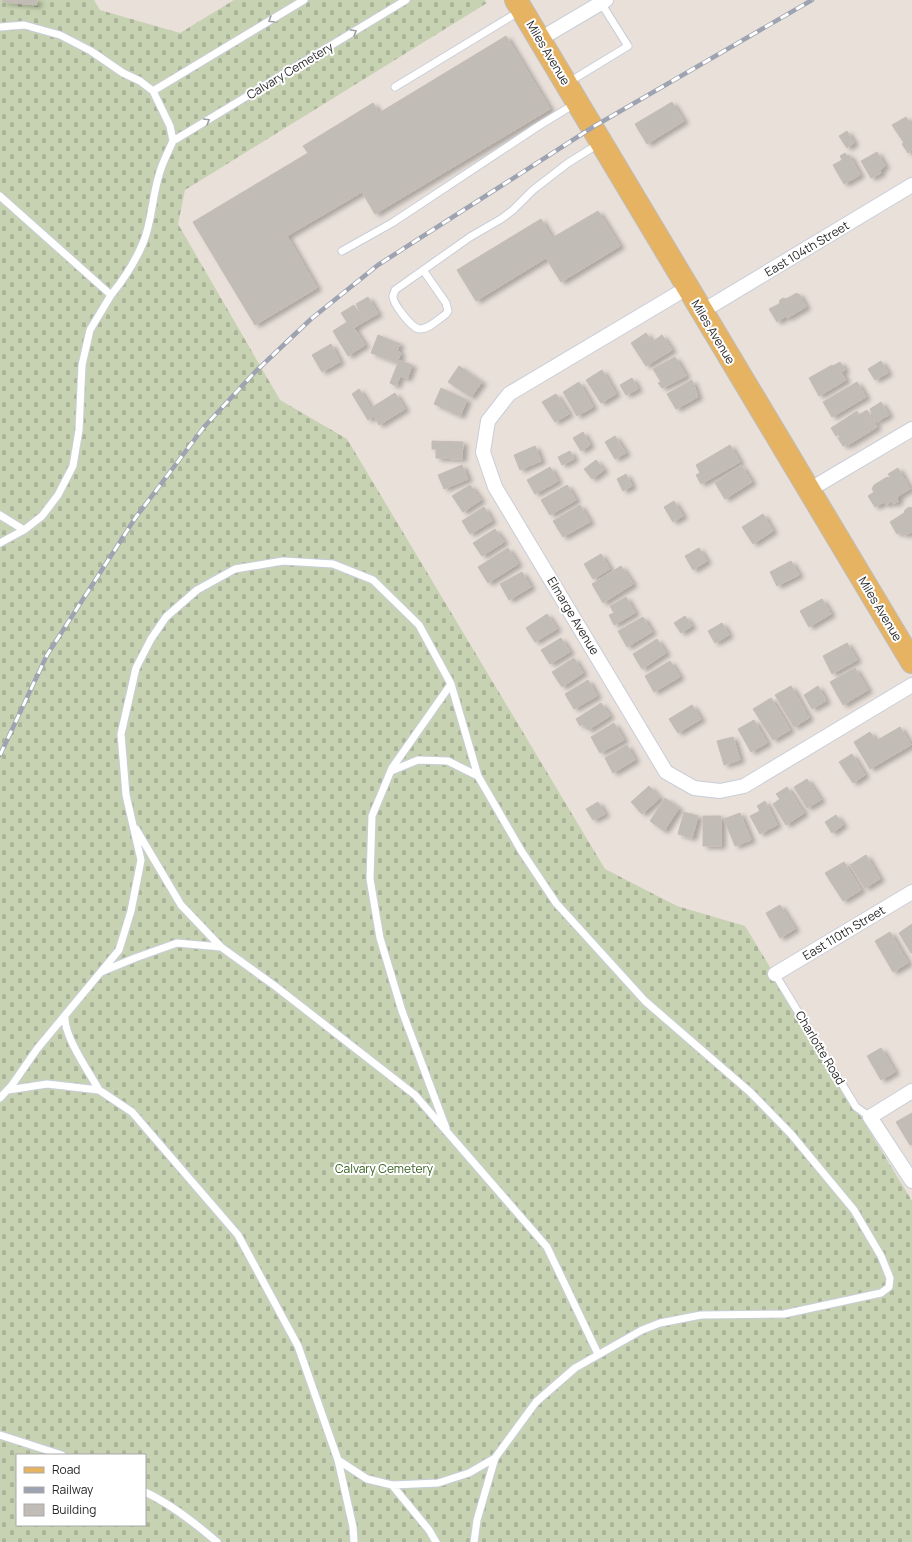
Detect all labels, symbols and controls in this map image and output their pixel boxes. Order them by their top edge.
one-way arrow [268,15,275,23]
street label: Miles Avenue [522,17,574,88]
one-way arrow [350,29,357,36]
street label: Calvary Cemetery [243,38,337,103]
one-way arrow [203,118,210,126]
street label: East 104th Street [761,217,852,280]
street label: Miles Avenue [687,296,739,367]
street label: Miles Avenue [854,573,906,644]
street label: Elmarge Avenue [543,574,603,658]
street label: East 110th Street [799,901,888,964]
street label: Charlotte Road [792,1008,849,1088]
park label: Calvary Cemetery [335,1160,434,1177]
legend [16,1454,146,1526]
text: Road [52,1461,80,1478]
text: Railway [52,1481,94,1498]
text: Building [52,1501,96,1518]

